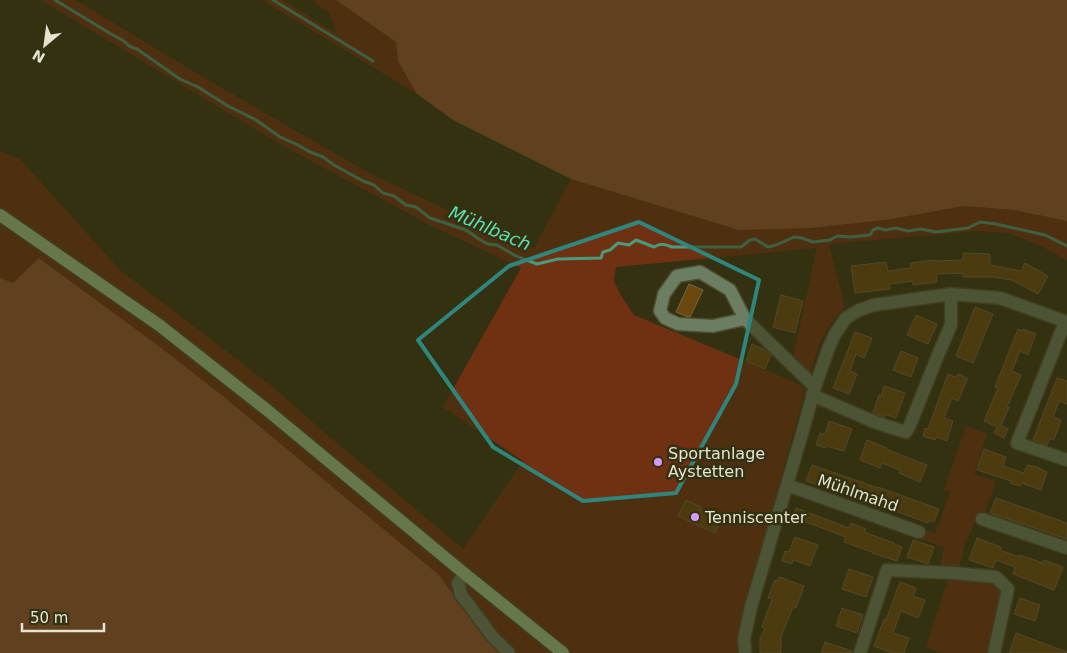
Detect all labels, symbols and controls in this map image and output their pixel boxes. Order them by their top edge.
north arrow [20,20,70,70]
text: N [30,47,48,66]
water label: Mühlbach [446,201,534,255]
place label: Sportanlage Aystetten [668,444,765,481]
marker: Sportanlage Aystetten [652,456,664,468]
street label: Mühlmahd [815,470,901,516]
place label: Tenniscenter [704,508,807,527]
marker: Tenniscenter [689,511,701,523]
scale bar [22,600,105,632]
text: 50 m [30,609,68,627]

